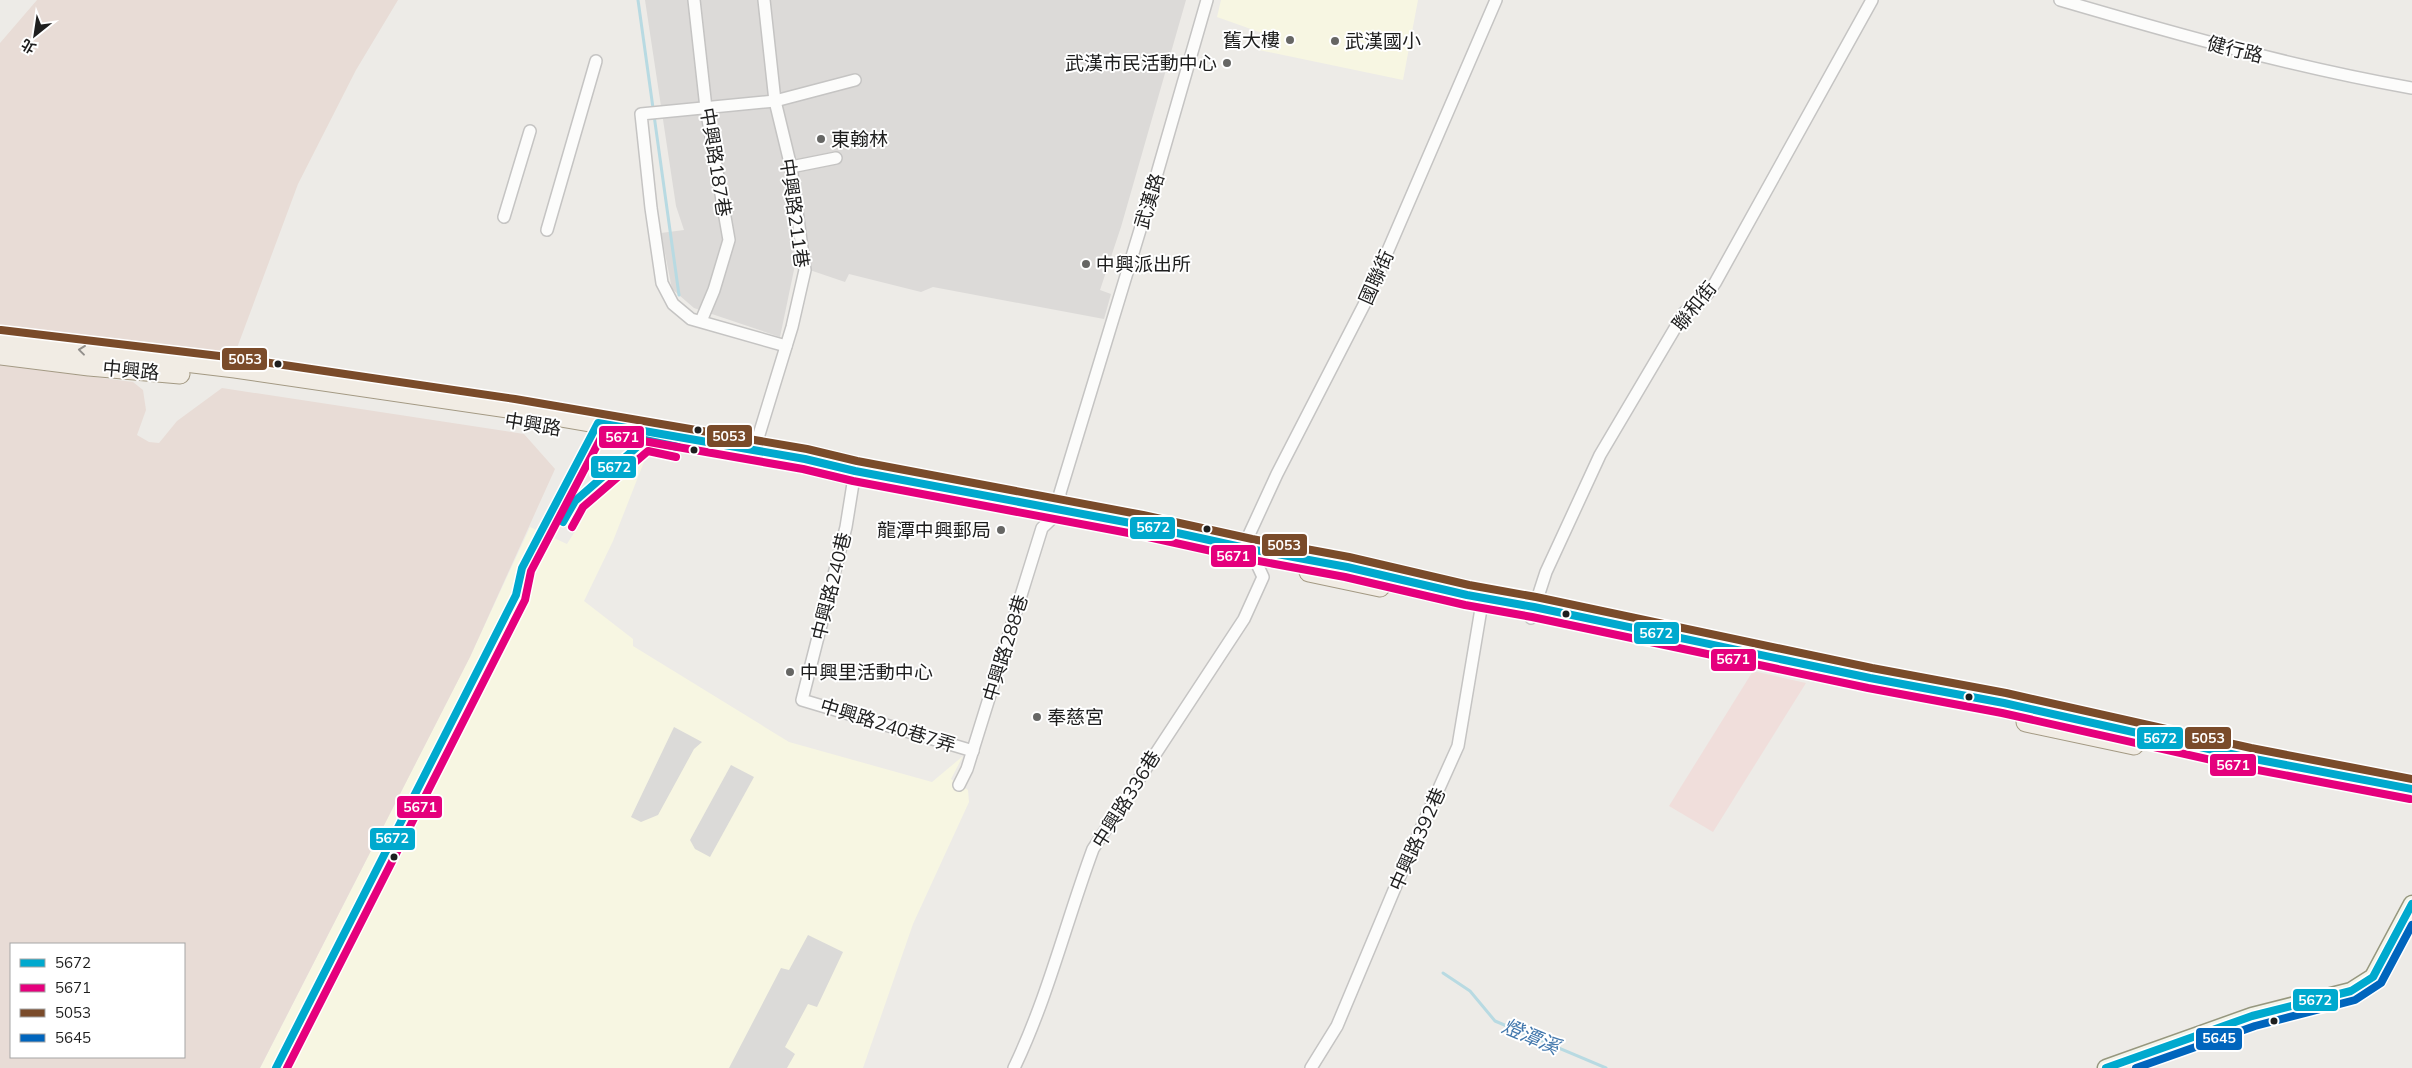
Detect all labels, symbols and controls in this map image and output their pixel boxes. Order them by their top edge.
north arrow [10,10,60,60]
place label: 舊大樓 [1223,28,1280,52]
place label: 武漢國小 [1345,29,1421,53]
street label: 健行路 [2204,30,2266,68]
marker: 舊大樓 [1284,34,1296,46]
text: 北 [18,35,39,58]
marker: 武漢國小 [1329,35,1341,47]
place label: 武漢市民活動中心 [1065,51,1217,75]
marker: 武漢市民活動中心 [1221,57,1233,69]
street label: 中興路187巷 [696,106,736,218]
place label: 東翰林 [831,127,888,151]
marker: 東翰林 [815,133,827,145]
street label: 中興路211巷 [775,157,815,269]
street label: 武漢路 [1129,170,1169,232]
street label: 國聯街 [1353,246,1399,308]
place label: 中興派出所 [1096,252,1191,276]
marker: 中興派出所 [1080,258,1092,270]
street label: 聯和街 [1667,276,1721,336]
one-way arrow [77,345,85,356]
line badge: 5053 [221,347,268,371]
text: 5053 [228,350,262,368]
street label: 中興路 [102,356,160,384]
unlabelled marker [273,359,283,369]
street label: 中興路 [503,408,563,440]
line badge: 5053 [706,424,753,448]
line badge: 5671 [598,425,645,449]
unlabelled marker [693,425,703,435]
text: 5053 [712,427,746,445]
text: 5671 [605,428,639,446]
unlabelled marker [689,445,699,455]
line badge: 5672 [590,455,637,479]
text: 5672 [597,458,631,476]
line badge: 5672 [1129,516,1176,540]
place label: 龍潭中興郵局 [877,518,991,542]
text: 5672 [1136,518,1170,536]
marker: 龍潭中興郵局 [995,524,1007,536]
unlabelled marker [1202,524,1212,534]
street label: 中興路240巷 [806,530,856,642]
line badge: 5053 [1261,533,1308,557]
text: 5053 [1267,536,1301,554]
line badge: 5671 [1210,544,1257,568]
text: 5671 [1216,547,1250,565]
street label: 中興路288巷 [977,592,1033,704]
unlabelled marker [1561,609,1571,619]
line badge: 5672 [1633,621,1680,645]
text: 5672 [1639,624,1673,642]
line badge: 5671 [1710,648,1757,672]
text: 5671 [1716,650,1750,668]
place label: 中興里活動中心 [800,660,933,684]
marker: 中興里活動中心 [784,666,796,678]
unlabelled marker [1964,692,1974,702]
street label: 中興路240巷7弄 [817,693,959,757]
place label: 奉慈宮 [1047,705,1104,729]
marker: 奉慈宮 [1031,711,1043,723]
line badge: 5672 [2136,726,2184,750]
line badge: 5053 [2184,726,2232,750]
text: 5672 [2143,729,2177,747]
text: 5053 [2191,729,2225,747]
street label: 中興路336巷 [1087,746,1165,852]
line badge: 5671 [2209,753,2257,777]
text: 5671 [2216,756,2250,774]
street label: 中興路392巷 [1384,784,1450,894]
line badge: 5671 [396,795,443,819]
text: 5671 [403,798,437,816]
line badge: 5672 [369,827,416,851]
text: 5672 [375,829,409,847]
unlabelled marker [389,852,399,862]
legend [10,943,185,1058]
text: 5672 [55,953,91,972]
text: 5671 [55,978,91,997]
line badge: 5672 [2292,988,2339,1012]
text: 5672 [2298,991,2332,1009]
text: 5053 [55,1003,91,1022]
water label: 燈潭溪 [1499,1013,1566,1060]
unlabelled marker [2269,1016,2279,1026]
line badge: 5645 [2195,1027,2243,1051]
text: 5645 [55,1028,91,1047]
text: 5645 [2202,1029,2236,1047]

